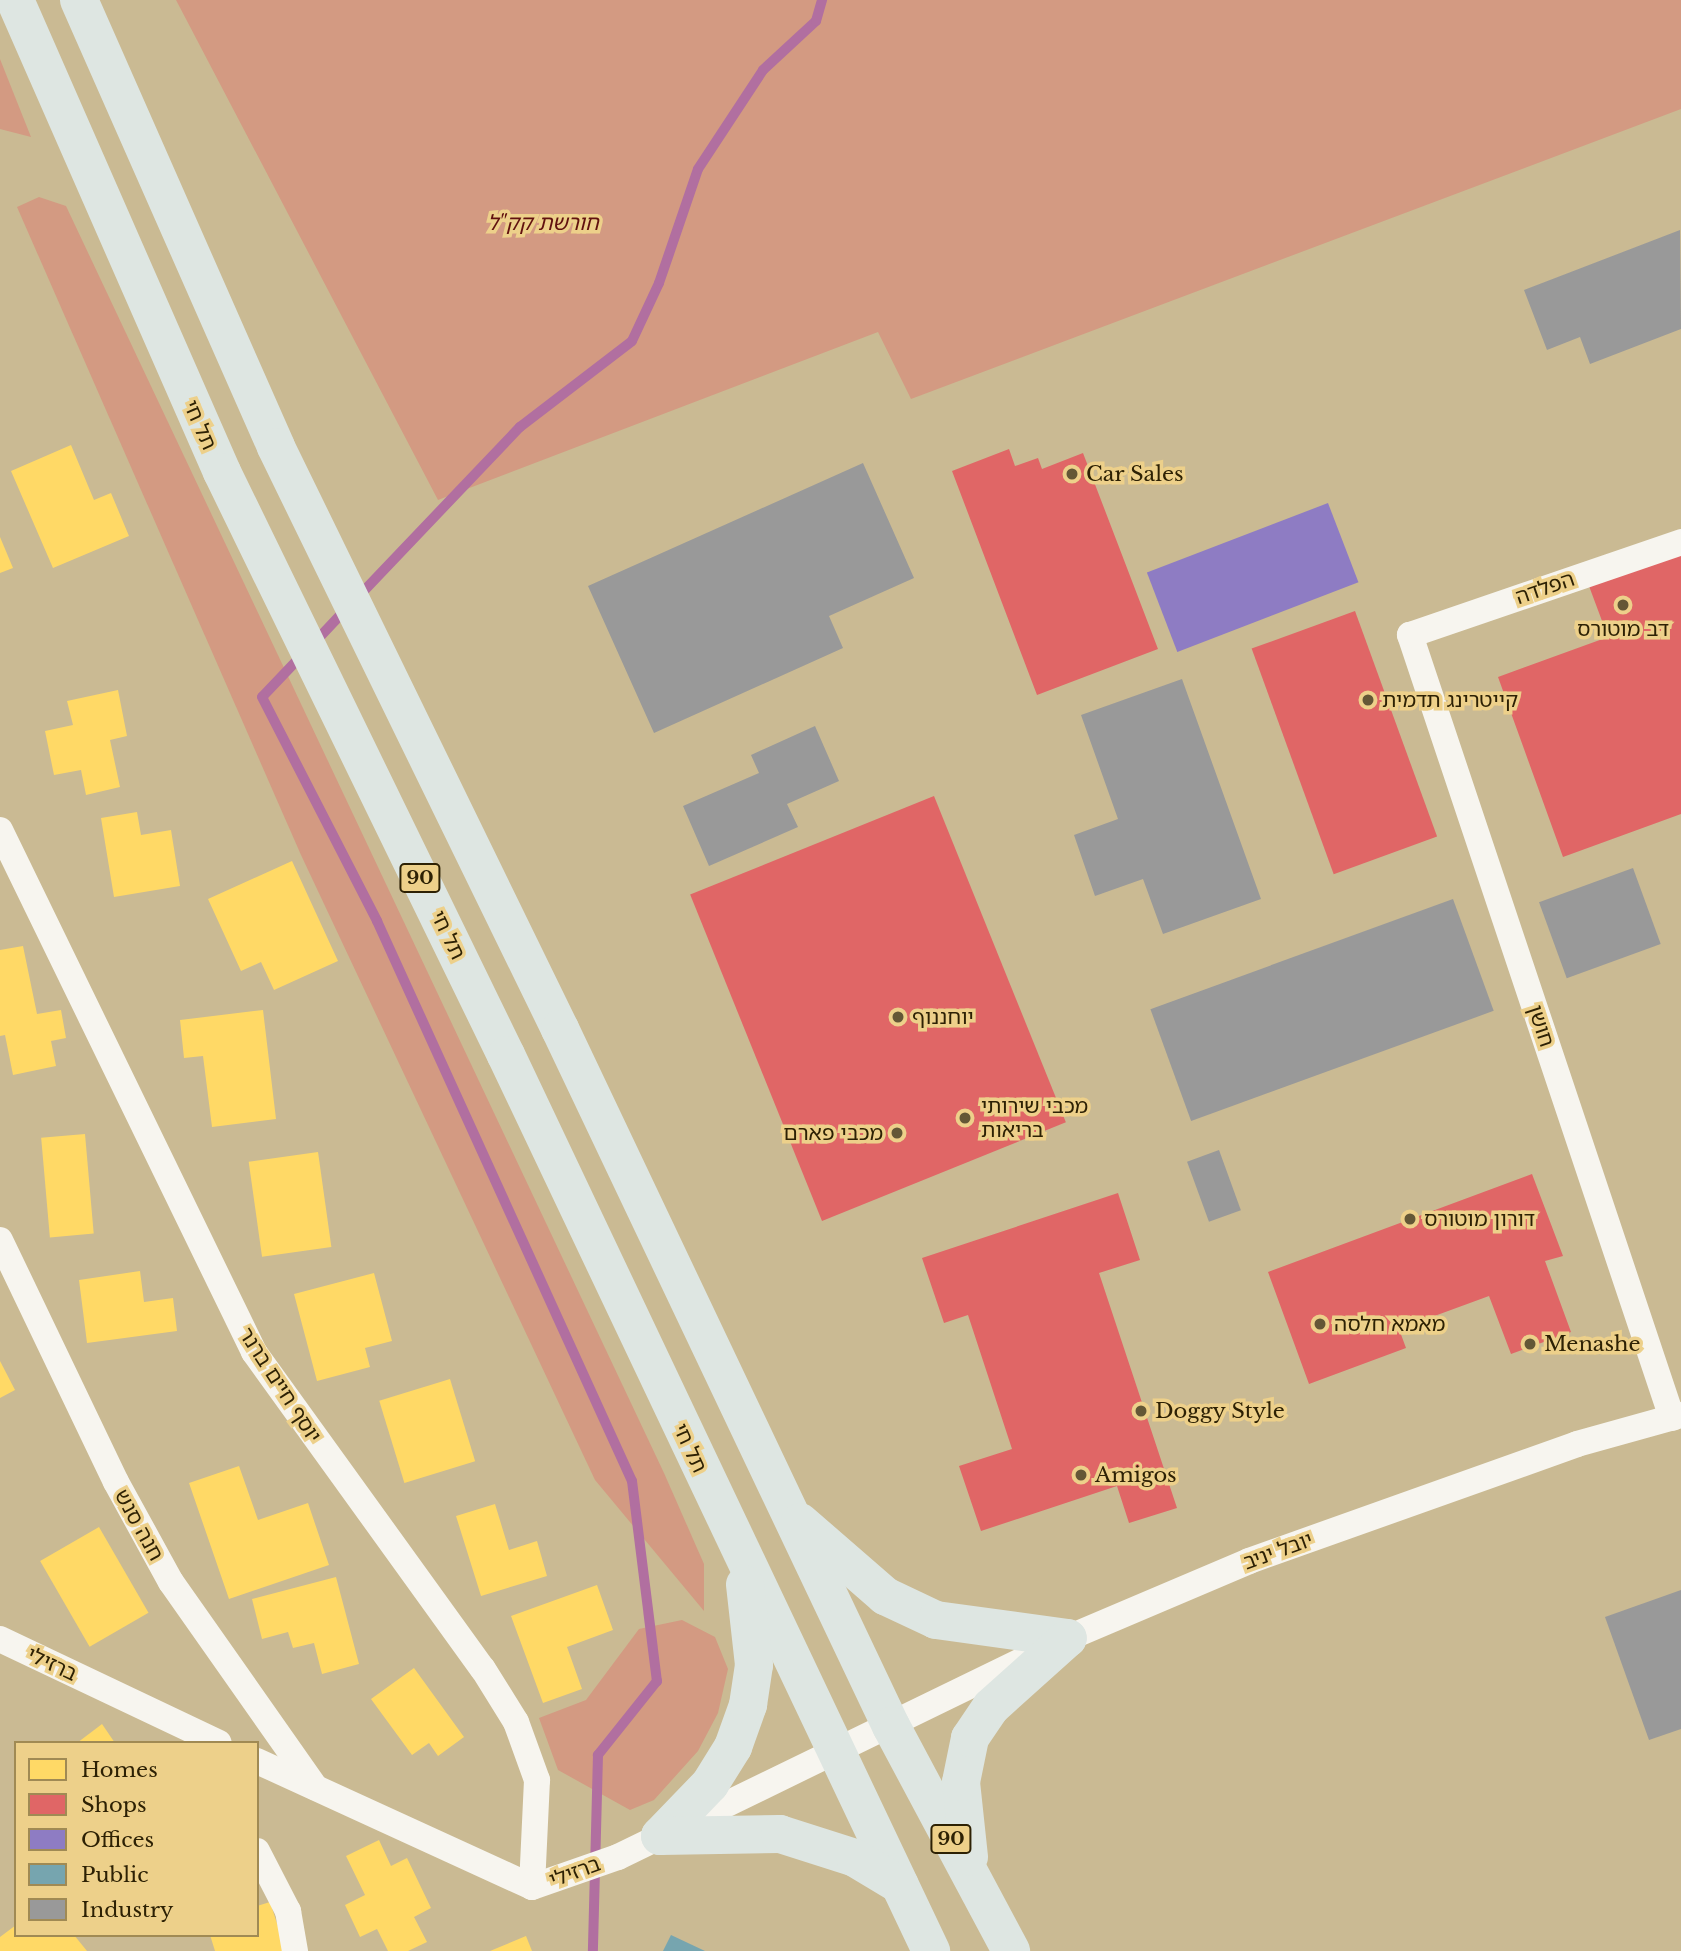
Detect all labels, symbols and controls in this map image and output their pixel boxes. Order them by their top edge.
park label: חורשת קק"ל [487,210,599,236]
street label: תל חי [178,396,222,454]
place label: Car Sales [1086,461,1184,487]
marker: Car Sales [1064,466,1080,482]
street label: הפלדה [1512,566,1578,610]
marker: דב מוטורס [1615,597,1631,613]
place label: דב מוטורס [1577,616,1669,642]
place label: קייטרינג תדמית [1382,687,1518,713]
marker: קייטרינג תדמית [1360,692,1376,708]
road number: 90 [399,862,441,894]
street label: תל חי [425,906,471,964]
street label: חושן [1522,1002,1560,1050]
place label: יוחננוף [912,1004,974,1030]
marker: יוחננוף [890,1009,906,1025]
place label: מכבי שירותי בריאות [981,1093,1088,1143]
marker: מכבי שירותי בריאות [955,1108,975,1128]
place label: מכבי פארם [783,1120,883,1146]
marker: מכבי פארם [889,1125,905,1141]
place label: דורון מוטורס [1424,1206,1535,1232]
marker: דורון מוטורס [1402,1211,1418,1227]
place label: מאמא חלסה [1334,1311,1445,1337]
marker: מאמא חלסה [1312,1316,1328,1332]
street label: יוסף חיים ברנר [234,1323,326,1447]
place label: Menashe [1544,1331,1641,1357]
marker: Menashe [1522,1336,1538,1352]
place label: Doggy Style [1155,1398,1285,1424]
marker: Doggy Style [1133,1403,1149,1419]
street label: תל חי [668,1419,712,1477]
place label: Amigos [1095,1462,1177,1488]
marker: Amigos [1073,1467,1089,1483]
street label: חנה סנש [109,1485,169,1565]
street label: יובל יניב [1240,1527,1316,1575]
street label: ברזילי [23,1641,81,1687]
legend [14,1741,259,1937]
text: Homes [81,1757,158,1783]
text: Shops [81,1792,147,1818]
road number: 90 [930,1824,972,1854]
text: Offices [81,1827,154,1853]
street label: ברזילי [546,1851,604,1893]
text: Public [81,1862,148,1888]
text: Industry [81,1897,173,1923]

